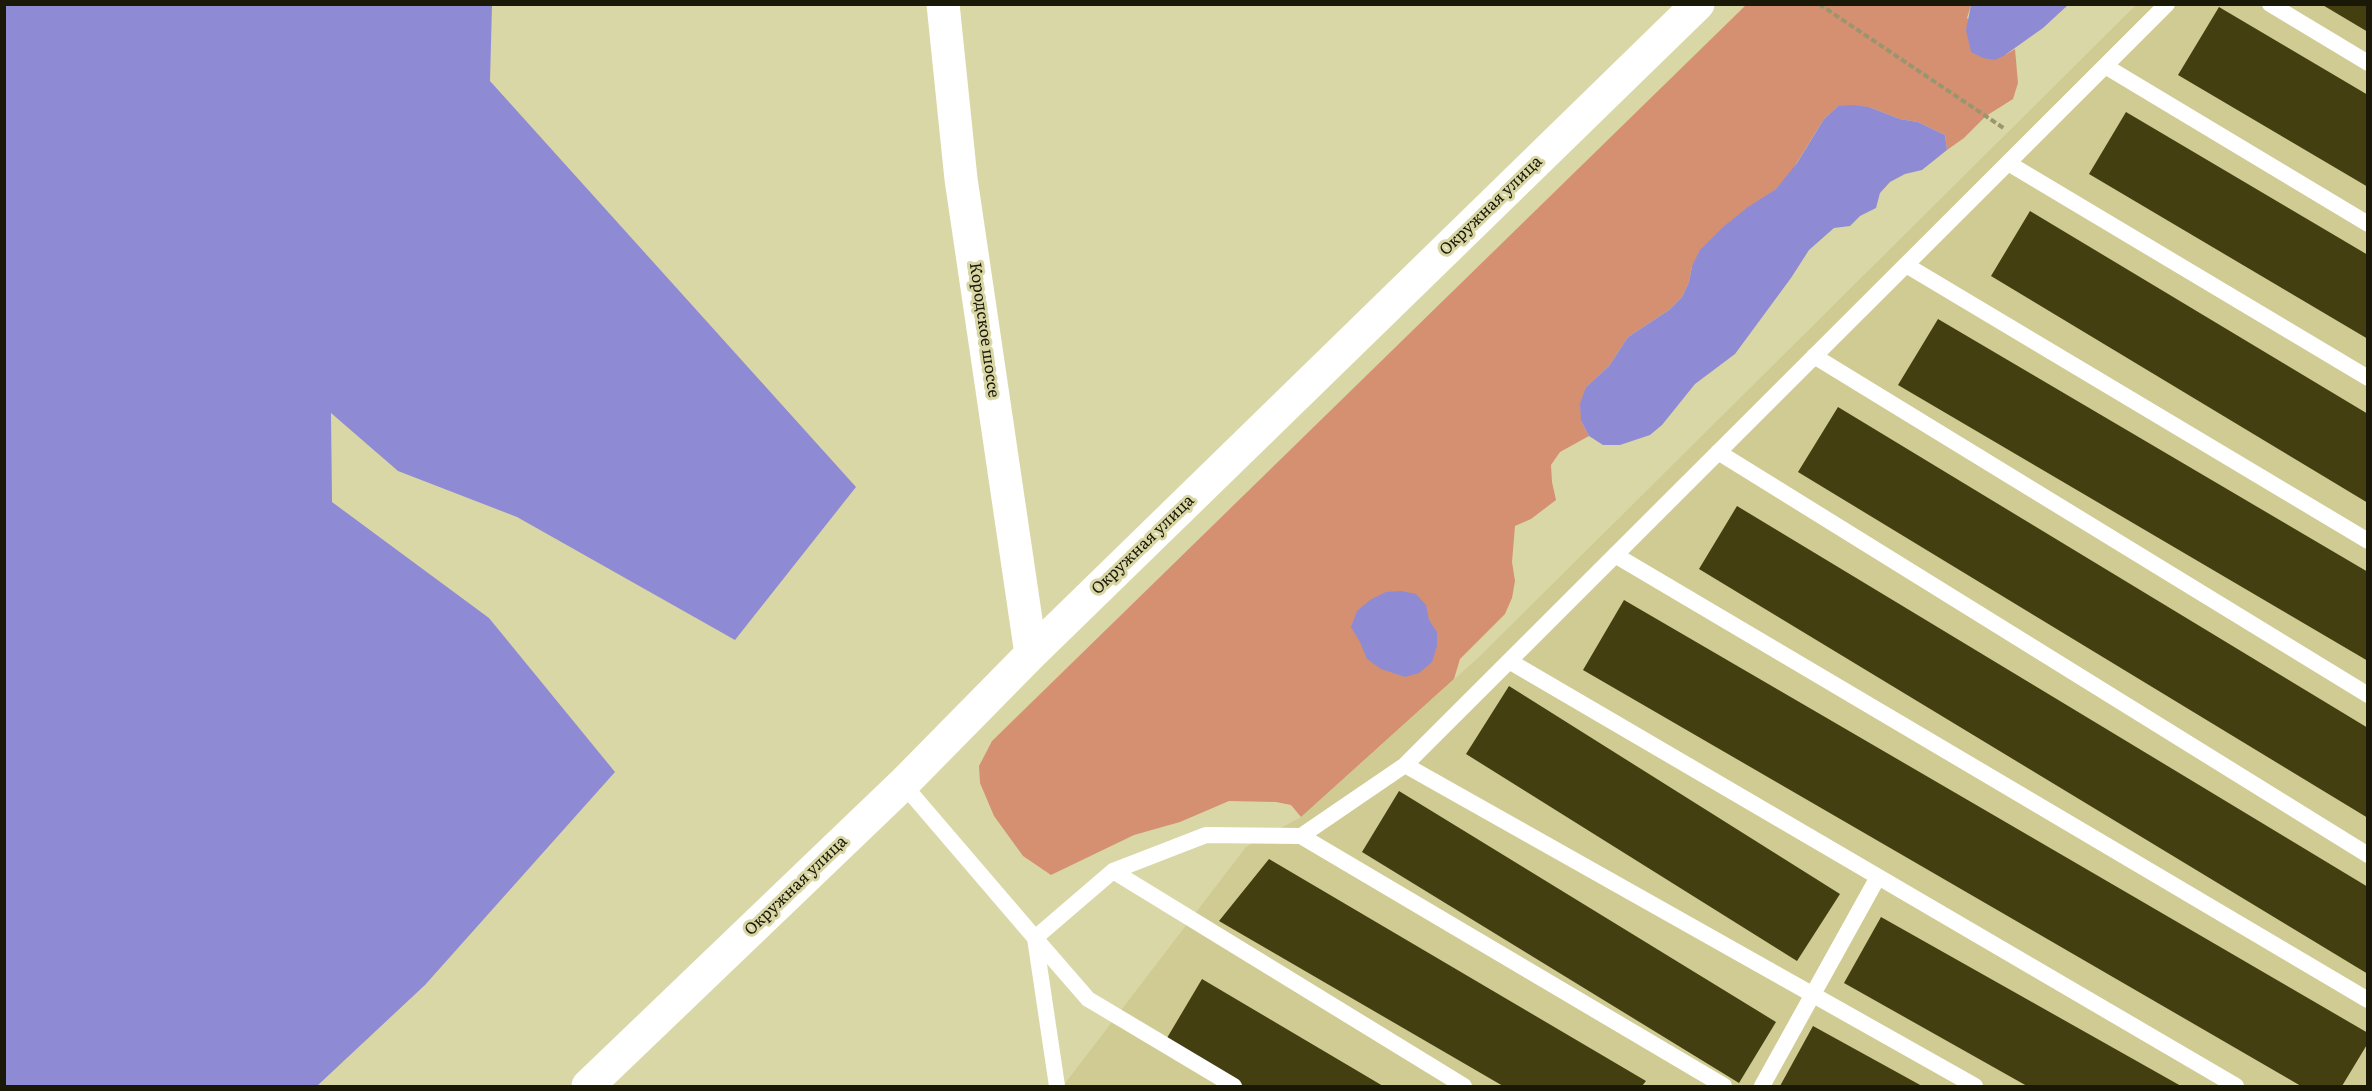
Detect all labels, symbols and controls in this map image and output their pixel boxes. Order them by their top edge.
street label: Окружная улица [1436,152,1546,260]
street label: Кородское шоссе [965,261,1003,399]
street label: Окружная улица [1088,491,1198,599]
street label: Окружная улица [741,832,851,940]

